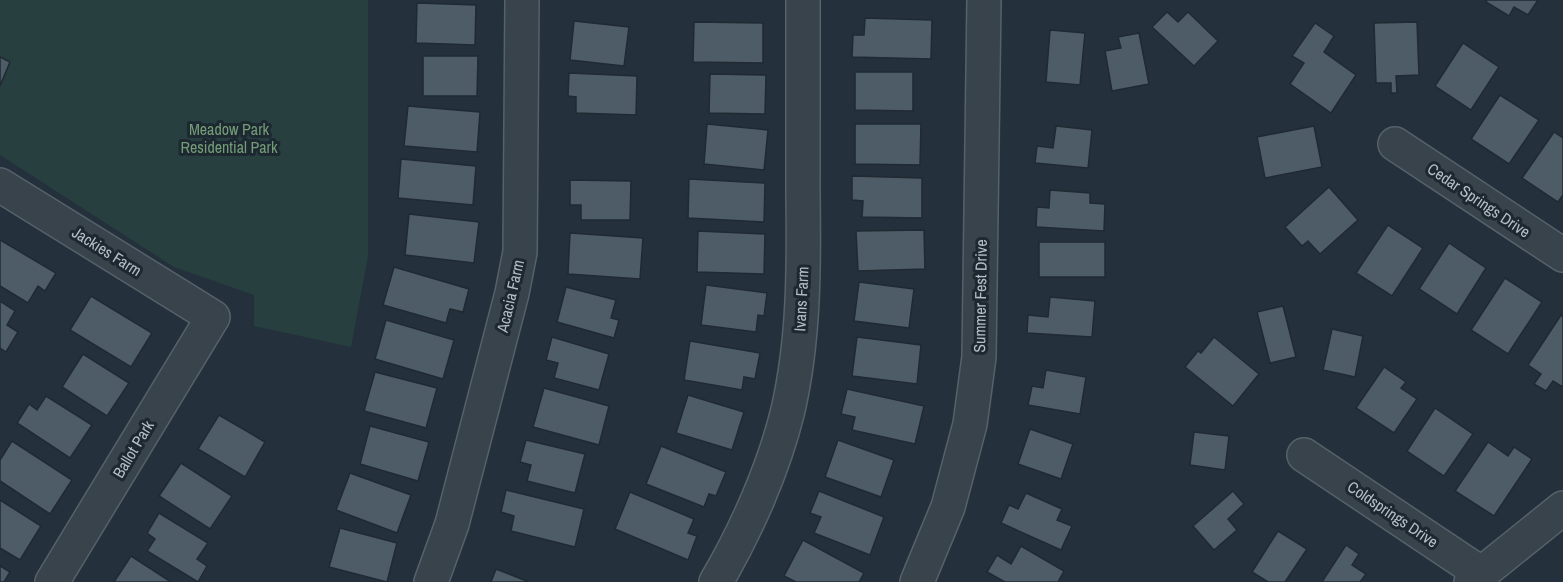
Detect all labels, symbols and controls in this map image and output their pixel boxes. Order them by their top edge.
park label: Meadow Park Residential Park [181,118,278,158]
street label: Cedar Springs Drive [1423,157,1535,243]
street label: Jackies Farm [68,221,146,281]
street label: Summer Fest Drive [968,239,992,353]
street label: Acacia Farm [491,258,529,335]
street label: Ivans Farm [788,266,814,332]
street label: Ballot Park [107,416,159,482]
street label: Coldsprings Drive [1343,476,1443,552]

